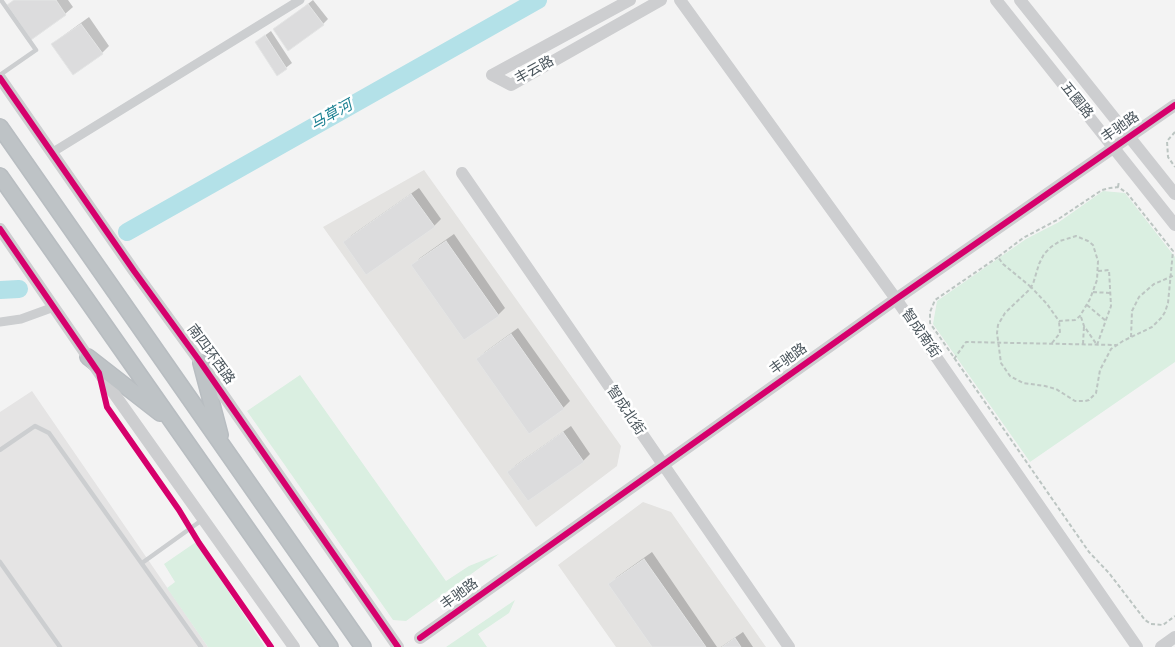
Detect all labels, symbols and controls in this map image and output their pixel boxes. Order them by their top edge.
street label: 丰云路 [513,53,557,89]
street label: 五圈路 [1056,79,1096,123]
water label: 马草河 [308,97,356,135]
street label: 丰驰路 [1099,109,1143,147]
street label: 智成南街 [897,306,943,362]
street label: 南四环西路 [183,322,237,388]
street label: 丰驰路 [767,341,811,379]
street label: 智成北街 [602,383,648,439]
street label: 丰驰路 [438,576,482,614]

